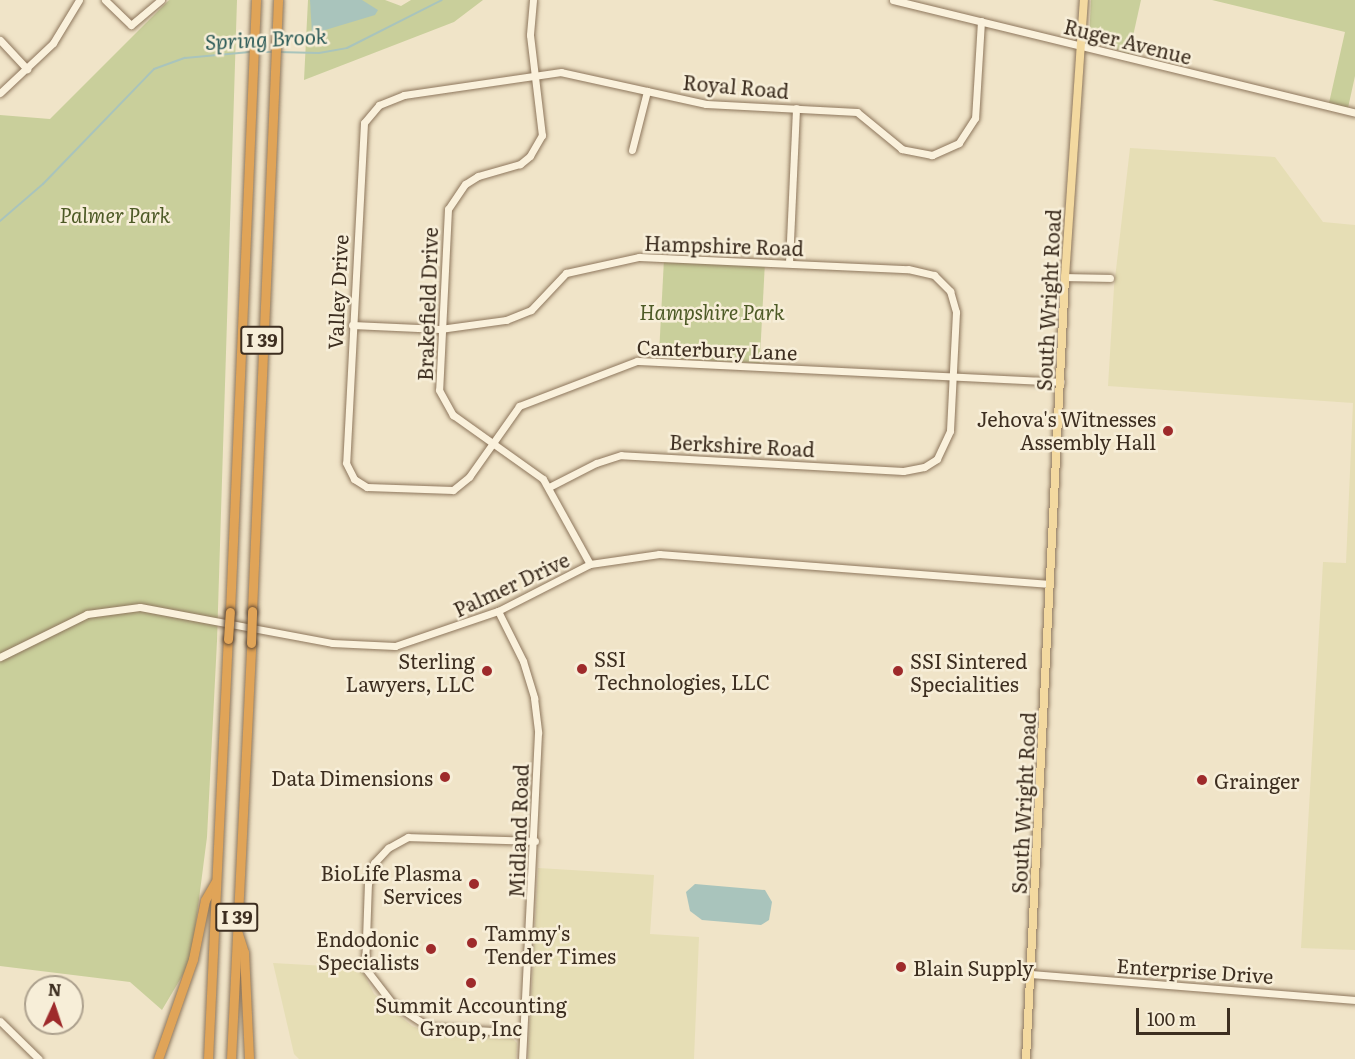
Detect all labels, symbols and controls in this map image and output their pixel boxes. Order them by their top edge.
street label: Ruger Avenue [1062,14,1194,68]
water label: Spring Brook [204,22,328,54]
street label: Royal Road [682,69,790,103]
park label: Palmer Park [59,202,171,226]
street label: South Wright Road [1031,208,1065,392]
street label: Brakefield Drive [412,227,442,381]
street label: Hampshire Road [644,230,804,260]
street label: Valley Drive [322,234,352,350]
park label: Hampshire Park [639,299,785,323]
road number: I 39 [240,325,284,355]
street label: Canterbury Lane [636,334,798,364]
place label: Jehova's Witnesses Assembly Hall [977,407,1156,454]
marker: Jehova's Witnesses Assembly Hall [1161,424,1175,438]
street label: Berkshire Road [669,429,815,461]
street label: Palmer Drive [449,547,573,621]
place label: SSI Technologies, LLC [594,646,770,693]
place label: Sterling Lawyers, LLC [346,648,475,695]
place label: SSI Sintered Specialities [910,648,1027,695]
marker: SSI Technologies, LLC [575,662,589,676]
marker: Sterling Lawyers, LLC [480,664,494,678]
marker: SSI Sintered Specialities [891,664,905,678]
street label: South Wright Road [1006,711,1040,895]
street label: Midland Road [504,764,532,898]
place label: Data Dimensions [271,765,433,789]
place label: Grainger [1214,768,1300,792]
marker: Data Dimensions [438,770,452,784]
marker: Grainger [1195,773,1209,787]
place label: BioLife Plasma Services [321,861,462,908]
marker: BioLife Plasma Services [467,877,481,891]
road number: I 39 [214,902,260,932]
place label: Tammy's Tender Times [484,920,616,967]
place label: Endodonic Specialists [316,926,419,973]
marker: Tammy's Tender Times [465,936,479,950]
marker: Endodonic Specialists [424,942,438,956]
street label: Enterprise Drive [1116,953,1274,987]
place label: Blain Supply [913,955,1034,979]
marker: Blain Supply [894,960,908,974]
north arrow [24,975,84,1035]
marker: Summit Accounting Group, Inc [464,976,478,990]
text: N [47,977,62,1001]
place label: Summit Accounting Group, Inc [375,993,567,1040]
scale bar [1139,996,1234,1034]
text: 100 m [1147,1005,1196,1032]

